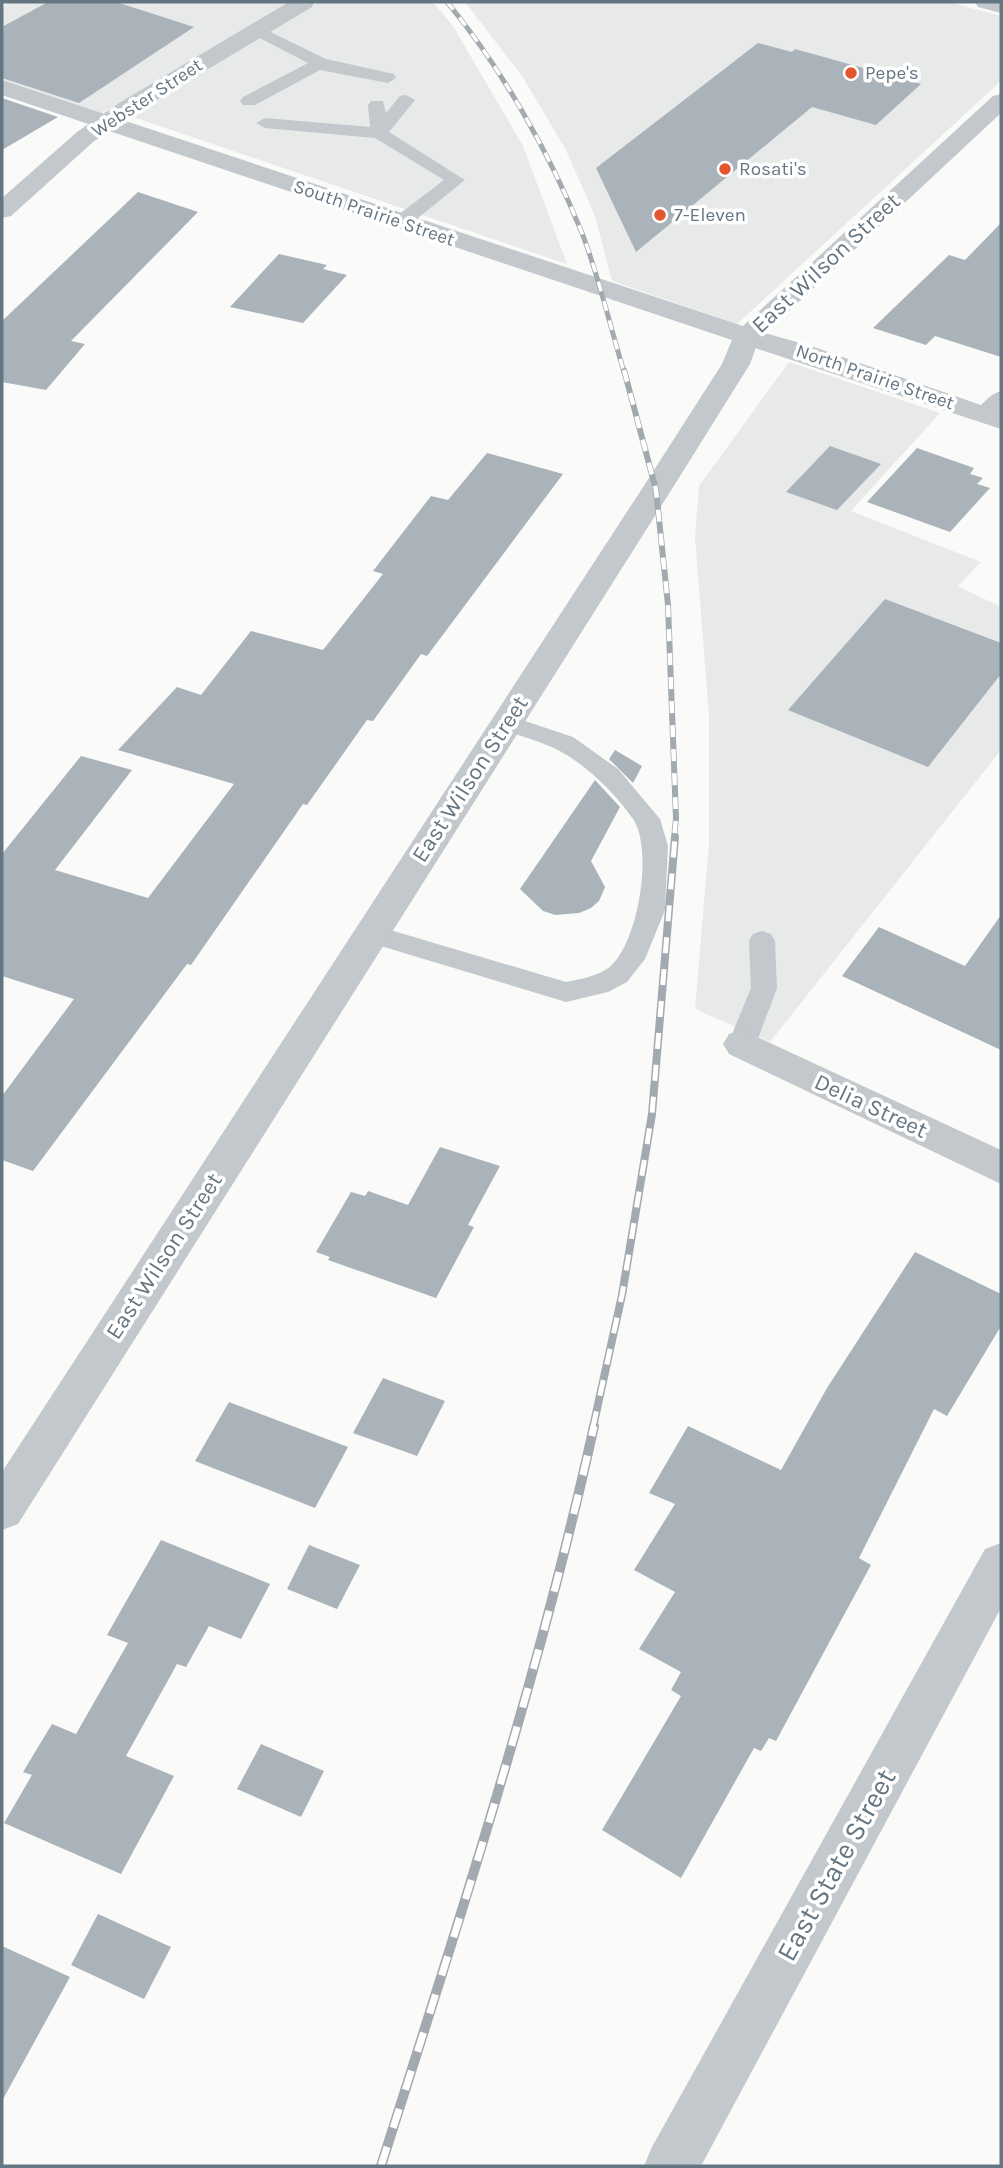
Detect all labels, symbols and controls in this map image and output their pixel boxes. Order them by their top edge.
street label: Webster Street [87,54,207,142]
place label: Pepe's [865,62,919,84]
marker: Pepe's [843,65,859,81]
place label: Rosati's [739,158,807,180]
marker: Rosati's [717,161,733,177]
street label: South Prairie Street [291,175,457,251]
street label: East Wilson Street [746,187,906,339]
place label: 7-Eleven [674,204,746,226]
marker: 7-Eleven [652,207,668,223]
street label: North Prairie Street [793,340,957,414]
street label: East Wilson Street [406,691,534,867]
street label: Delia Street [810,1068,932,1144]
street label: East Wilson Street [100,1168,228,1344]
street label: East State Street [770,1763,902,1967]

